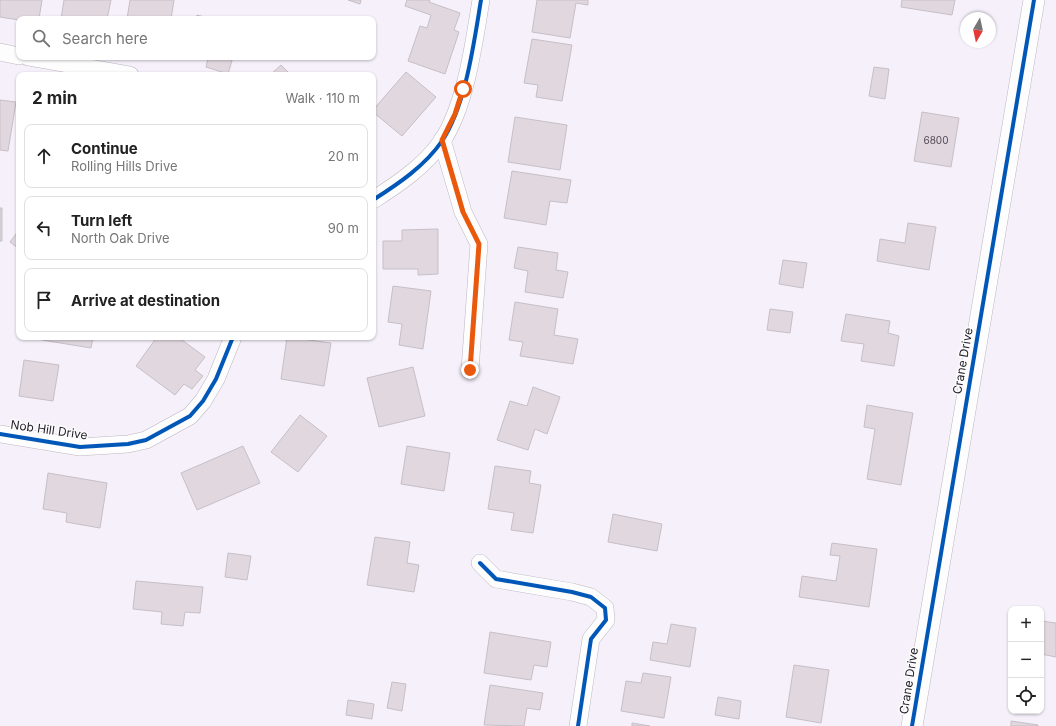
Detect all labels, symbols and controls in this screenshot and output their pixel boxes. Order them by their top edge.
north arrow [960,12,996,48]
search box [16,16,376,60]
icon: search [30,27,52,49]
text: Search here [62,29,148,48]
route start [454,80,472,98]
text: 2 min [32,88,77,108]
text: Walk · 110 m [285,90,360,106]
house number: 6800 [923,134,949,146]
text: Continue [71,139,138,158]
icon: ahead [33,145,55,167]
text: 20 m [328,148,359,164]
text: Rolling Hills Drive [71,158,178,174]
text: Turn left [71,211,132,230]
icon: left [33,217,55,239]
text: 90 m [328,220,359,236]
text: North Oak Drive [71,230,170,246]
icon: arrive [33,289,55,311]
text: Arrive at destination [71,291,220,310]
street label: Crane Drive [949,326,976,395]
route end [461,361,479,379]
street label: Nob Hill Drive [10,417,89,442]
map controls [1008,606,1044,714]
button: + [1008,606,1044,642]
button: − [1008,642,1044,678]
street label: Crane Drive [896,647,921,715]
button: locate [1008,678,1044,714]

